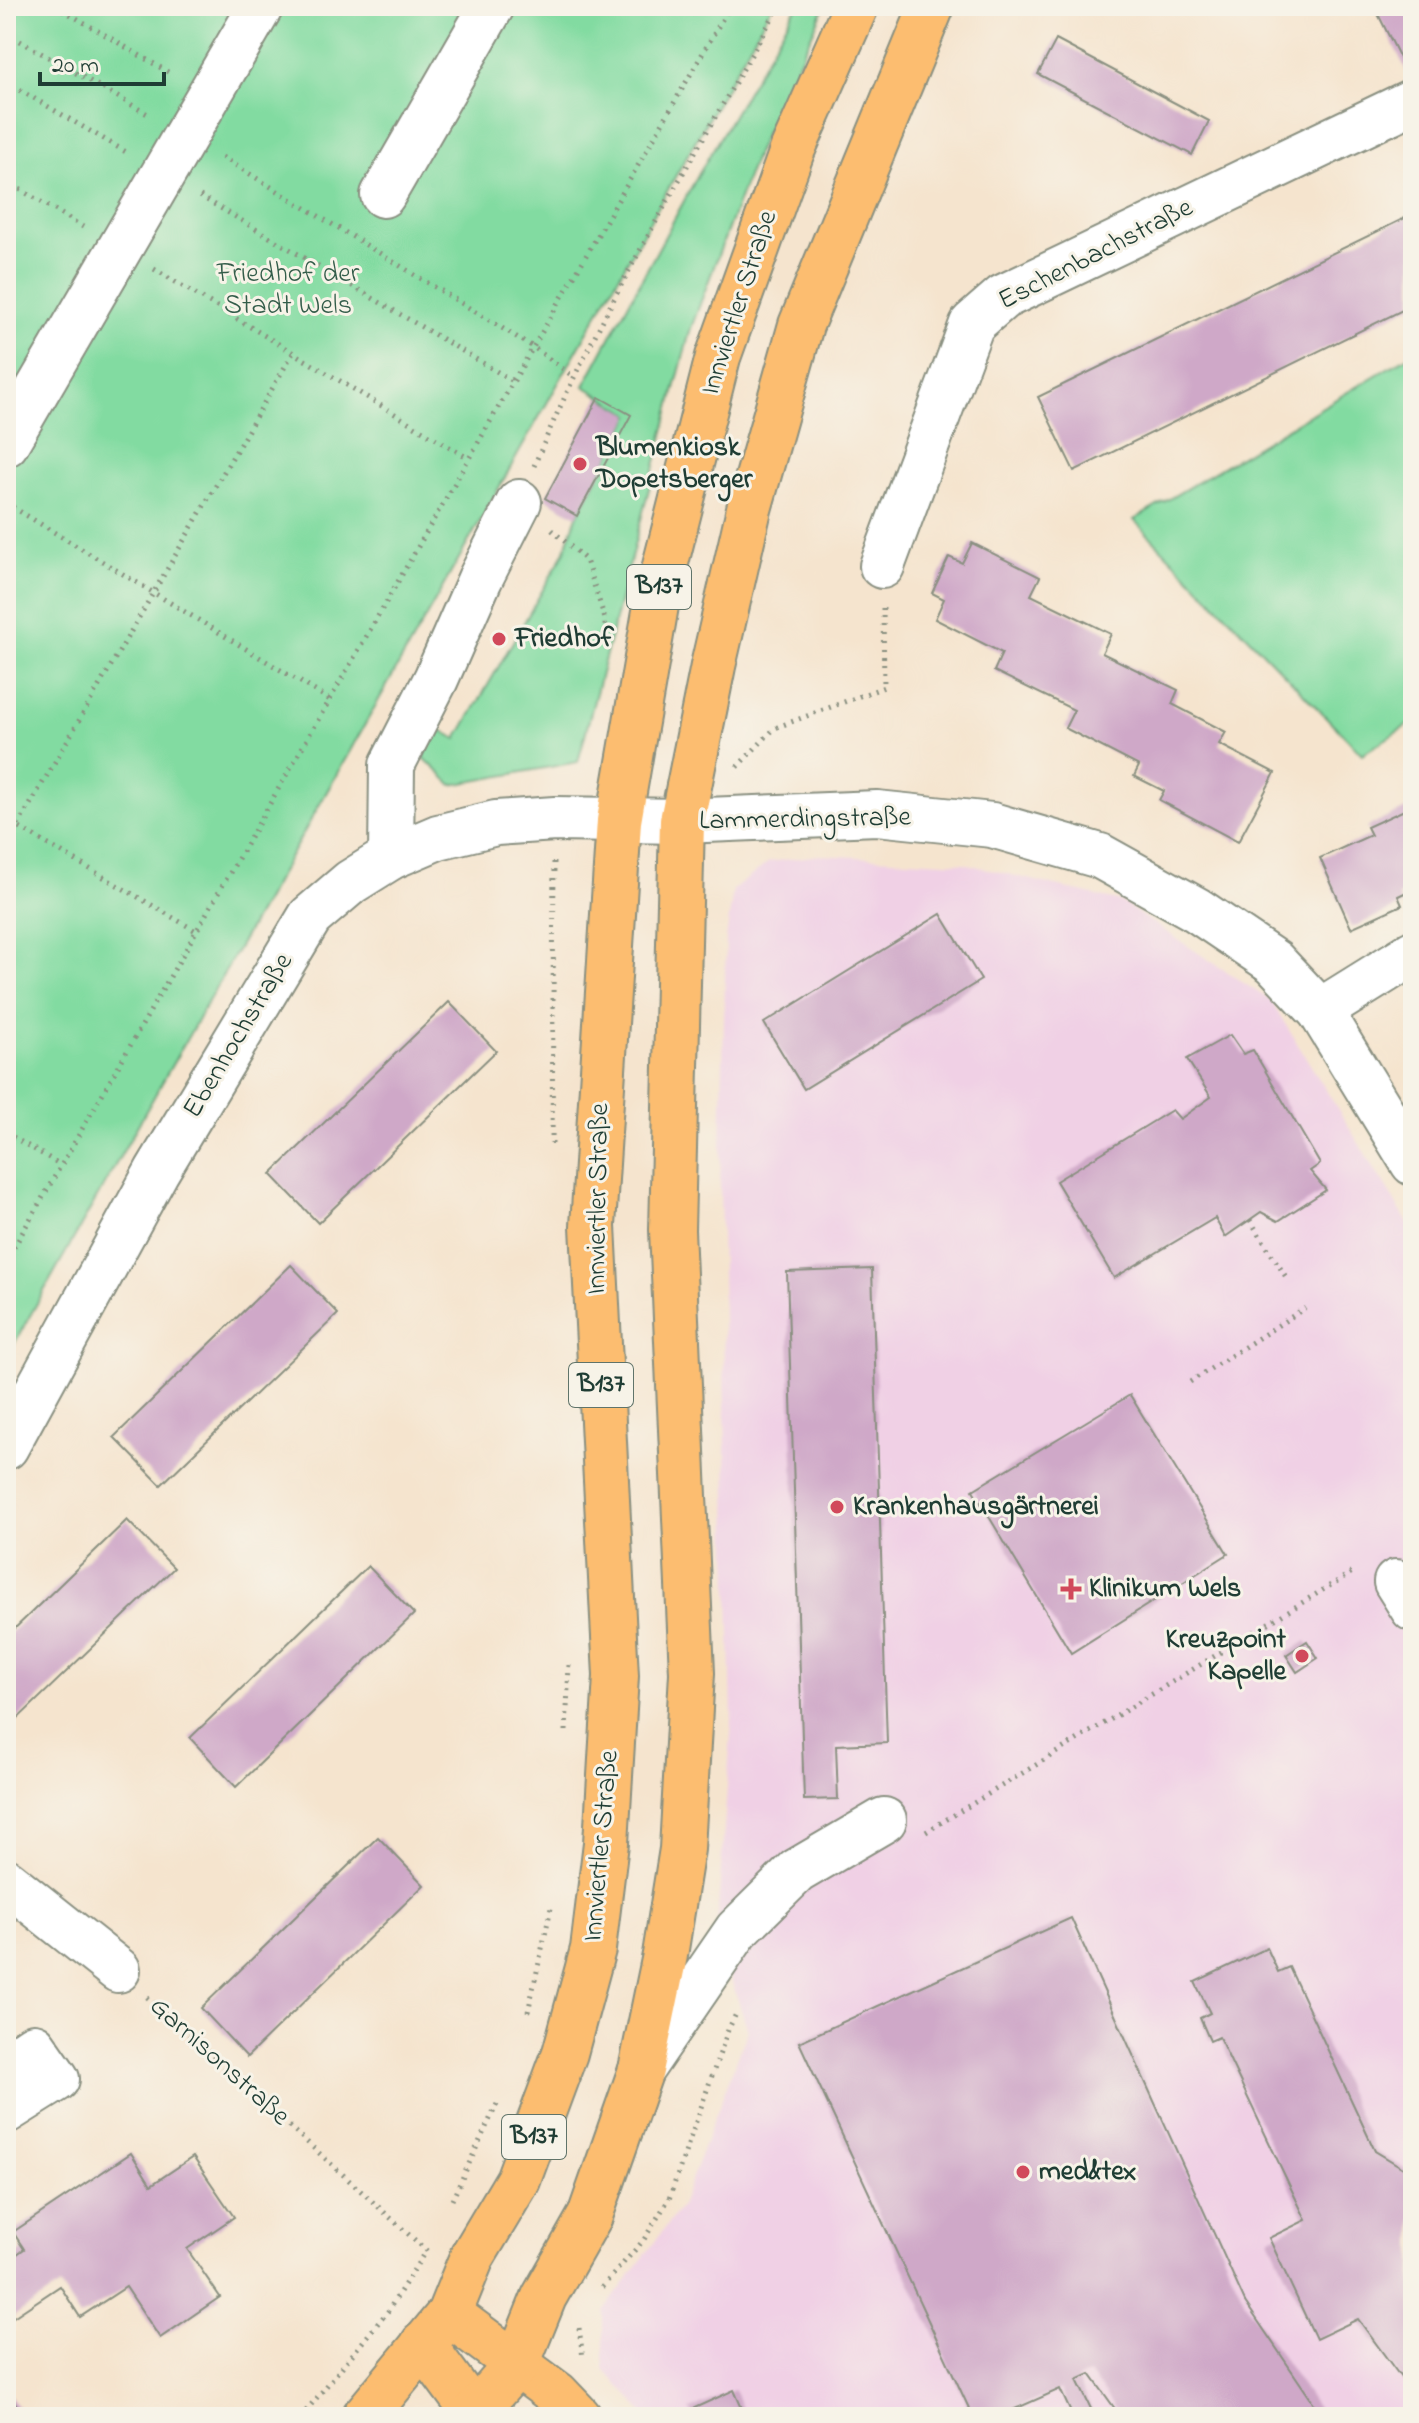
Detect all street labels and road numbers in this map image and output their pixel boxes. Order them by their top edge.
street label: Eschenbachstraße [992,188,1201,322]
street label: Innviertler Straße [691,205,789,401]
road number: B137 [627,565,691,609]
street label: Lammerdingstraße [699,798,912,842]
street label: Ebenhochstraße [173,945,305,1126]
street label: Innviertler Straße [577,1102,621,1295]
road number: B137 [569,1363,633,1407]
street label: Innviertler Straße [573,1748,631,1943]
street label: Garnisonstraße [139,1987,299,2137]
road number: B137 [502,2115,566,2159]

